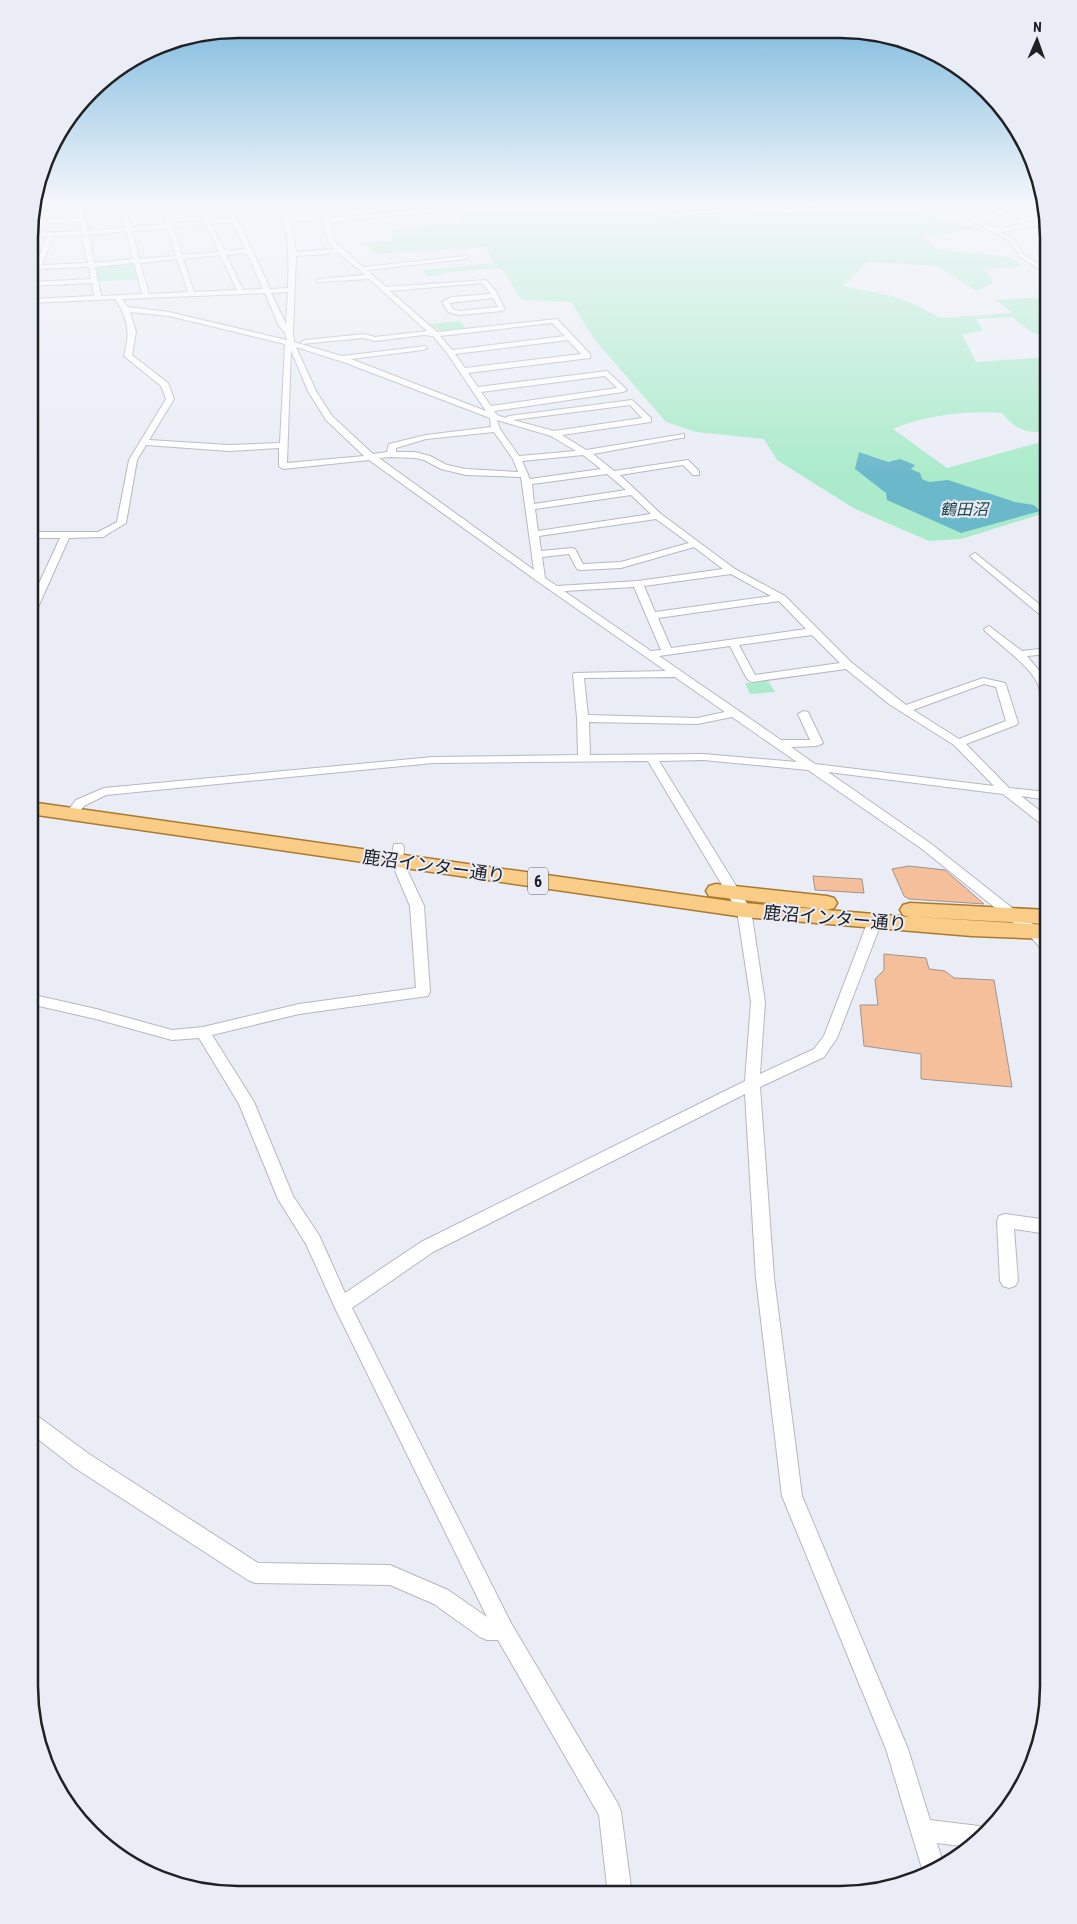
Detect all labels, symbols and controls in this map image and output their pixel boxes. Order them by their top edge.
north arrow [1012,15,1062,65]
text: N [1033,19,1042,35]
water label: 鶴田沼 [940,500,990,519]
street label: 鹿沼インター通り [361,846,507,886]
road number: 6 [528,868,548,894]
street label: 鹿沼インター通り [762,901,908,935]

